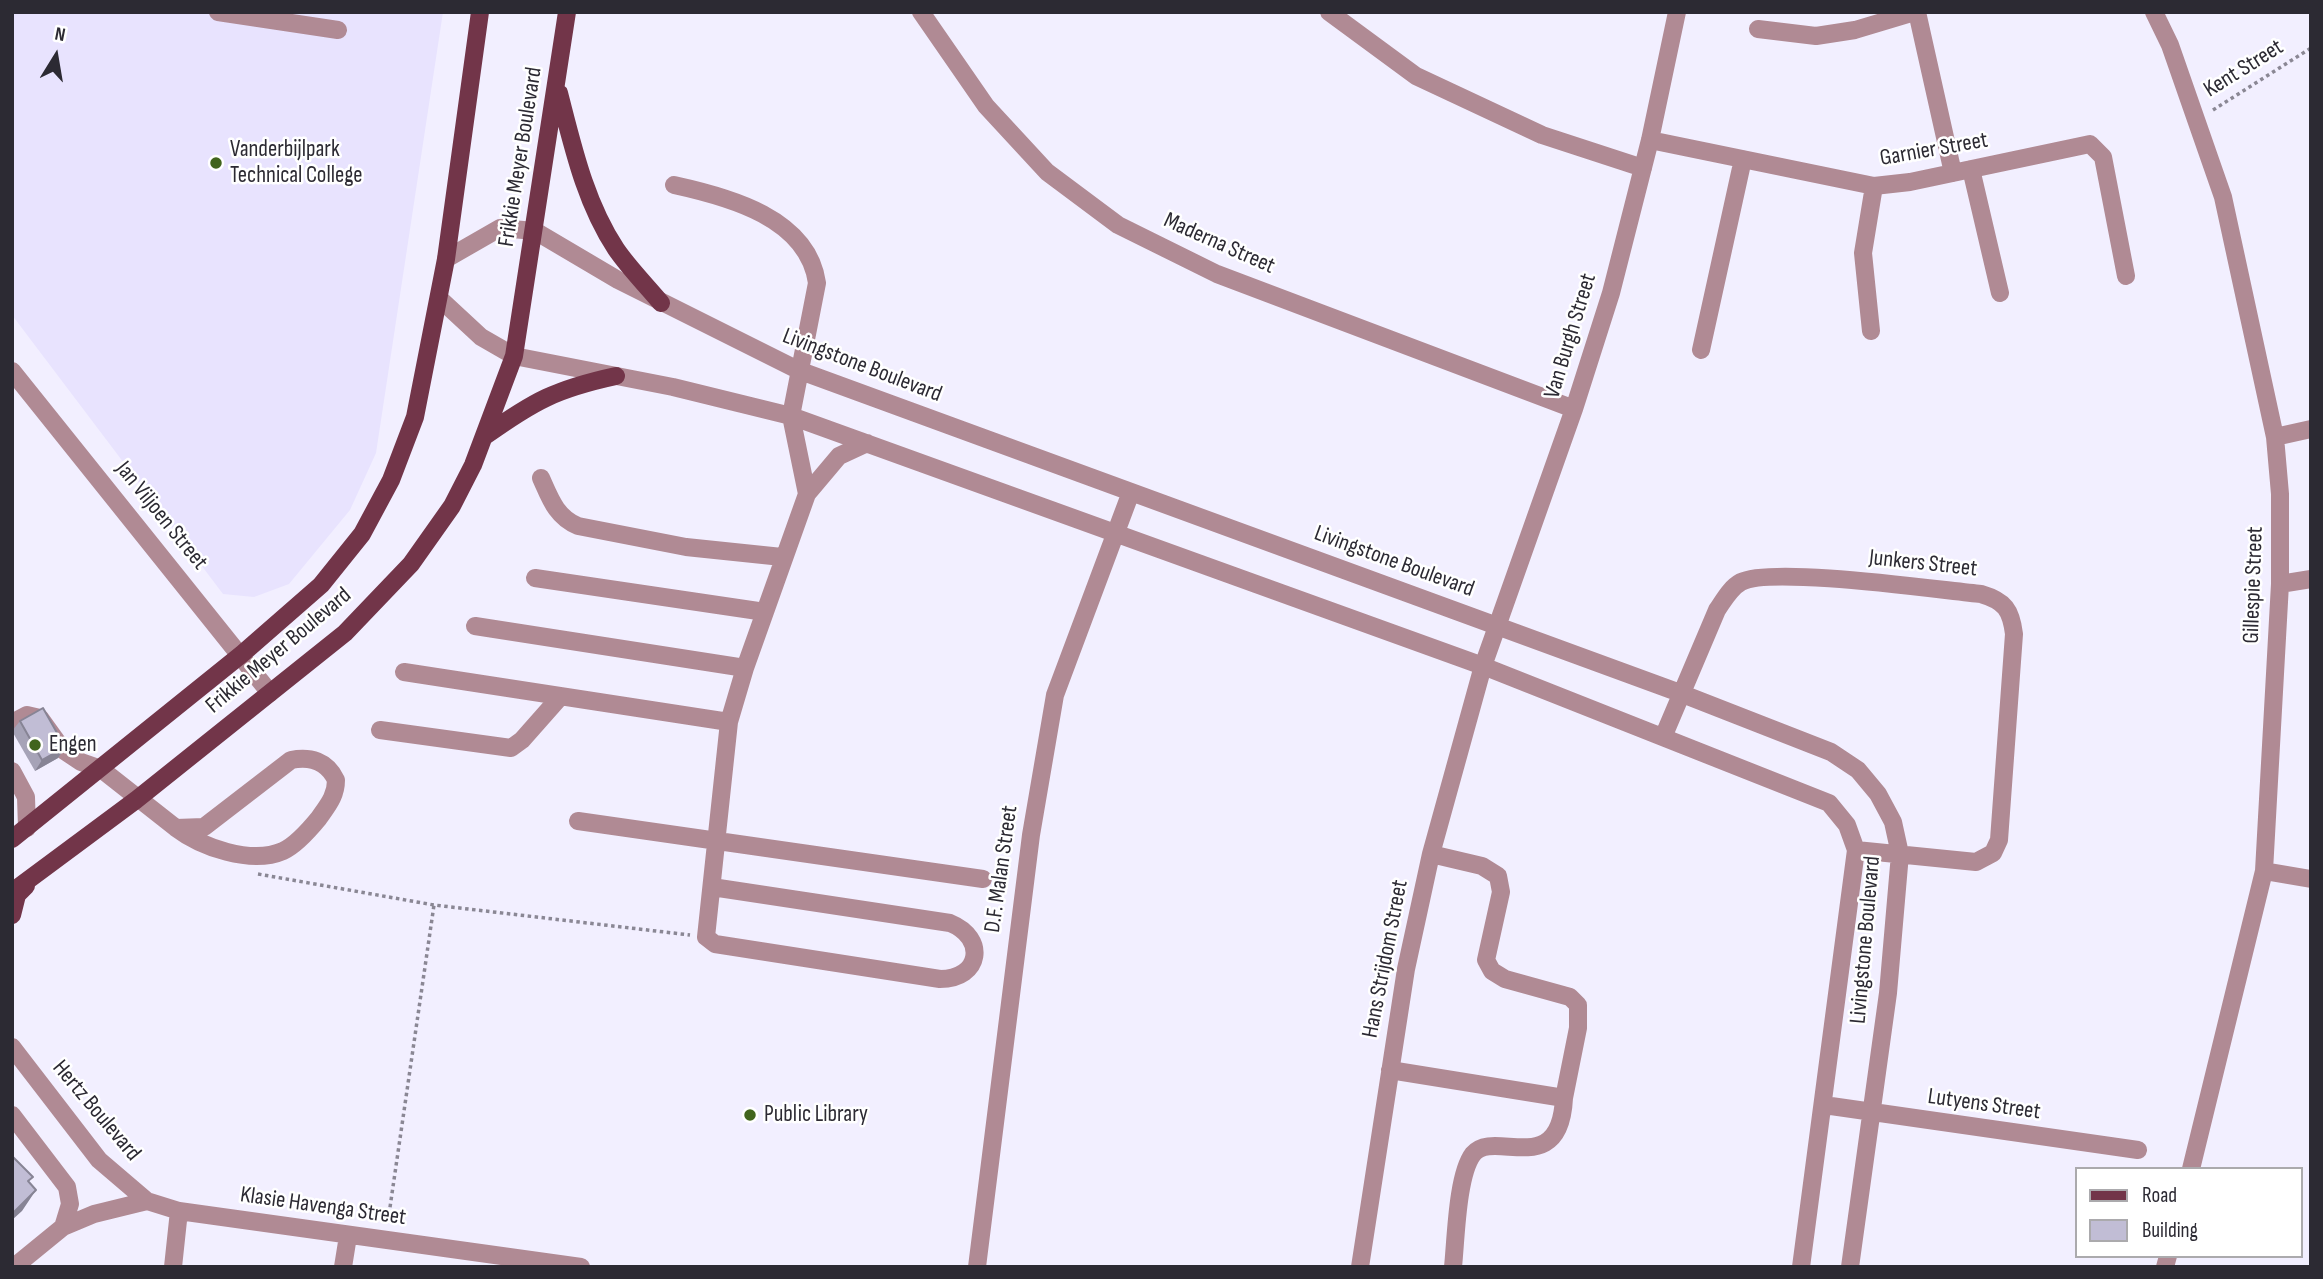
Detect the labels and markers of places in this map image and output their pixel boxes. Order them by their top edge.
place label: Vanderbijlpark Technical College [230,136,363,190]
marker: Vanderbijlpark Technical College [208,155,224,171]
place label: Engen [49,731,96,759]
marker: Engen [27,737,43,753]
place label: Public Library [764,1101,868,1129]
marker: Public Library [742,1107,758,1123]

